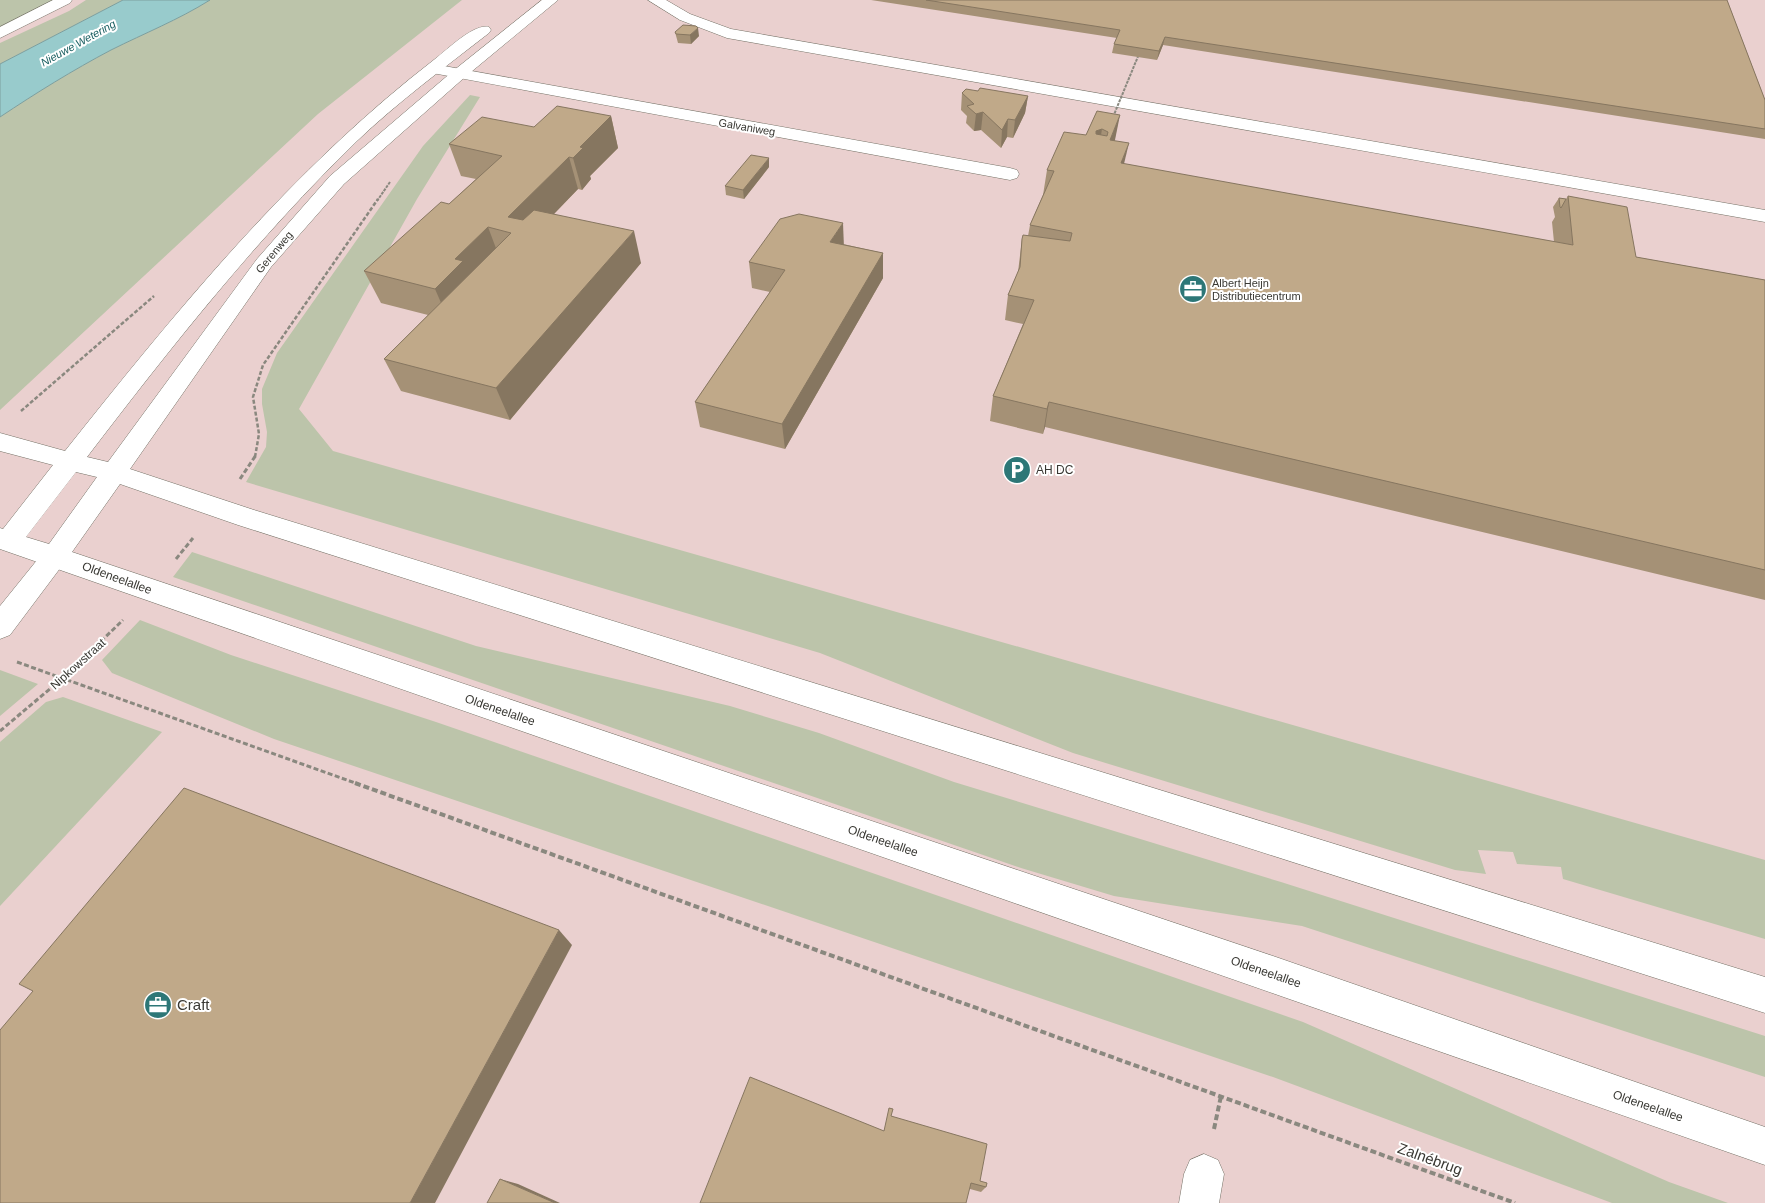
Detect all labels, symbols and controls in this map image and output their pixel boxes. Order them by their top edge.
water label: Nieuwe Wetering [39,17,118,69]
street label: Galvaniweg [718,116,776,138]
street label: Gerenweg [253,229,295,275]
office icon: Albert Heijn Distributiecentrum [1178,274,1208,304]
place label: Albert Heijn Distributiecentrum [1212,277,1301,302]
parking icon: AH DC [1002,455,1032,485]
place label: AH DC [1036,463,1074,477]
street label: Oldeneelallee [80,559,154,597]
street label: Nipkowstraat [48,635,109,692]
street label: Oldeneelallee [463,691,537,729]
street label: Oldeneelallee [846,822,920,860]
street label: Oldeneelallee [1229,953,1303,991]
office icon: Craft [143,990,173,1020]
place label: Craft [177,996,210,1013]
street label: Oldeneelallee [1611,1087,1685,1125]
street label: Zalnébrug [1396,1139,1465,1178]

